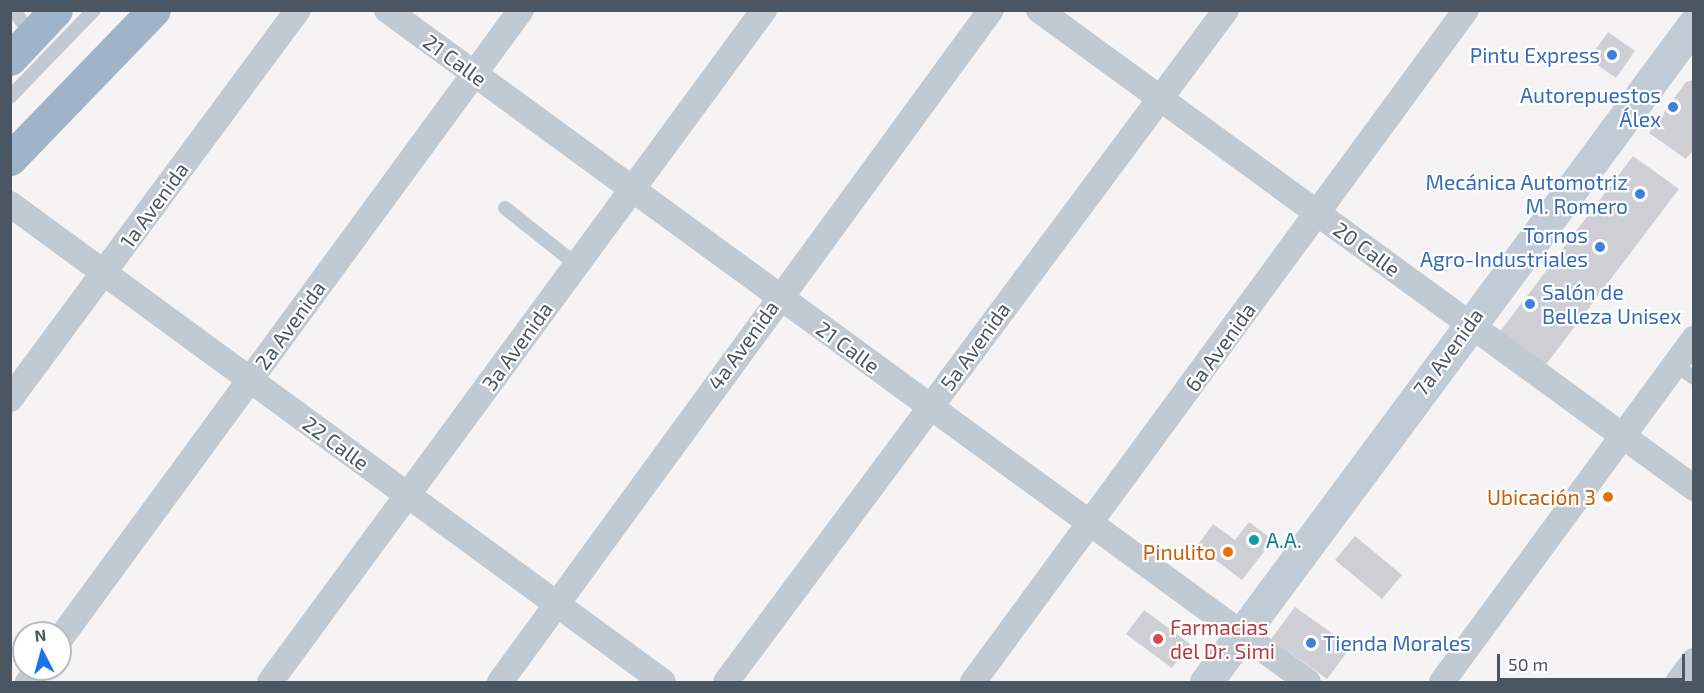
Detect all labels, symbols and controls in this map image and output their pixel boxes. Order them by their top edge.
street label: 21 Calle [418,29,492,91]
place label: Pintu Express [1470,42,1600,68]
marker: Pintu Express [1605,48,1619,62]
place label: Autorepuestos Álex [1520,82,1661,132]
marker: Autorepuestos Álex [1666,100,1680,114]
street label: 1a Avenida [114,157,194,253]
place label: Mecánica Automotriz M. Romero [1425,169,1628,219]
marker: Mecánica Automotriz M. Romero [1633,187,1647,201]
street label: 20 Calle [1329,216,1405,282]
place label: Tornos Agro-Industriales [1420,222,1588,272]
marker: Tornos Agro-Industriales [1593,240,1607,254]
street label: 2a Avenida [249,276,331,374]
place label: Salón de Belleza Unisex [1542,279,1681,329]
street label: 4a Avenida [702,295,784,395]
street label: 3a Avenida [476,297,558,395]
street label: 5a Avenida [934,297,1016,395]
street label: 6a Avenida [1179,297,1261,397]
marker: Salón de Belleza Unisex [1523,297,1537,311]
street label: 7a Avenida [1408,303,1488,401]
street label: 21 Calle [811,316,885,378]
street label: 22 Calle [298,411,374,475]
place label: Ubicación 3 [1487,484,1596,510]
marker: Ubicación 3 [1601,490,1615,504]
place label: A.A. [1266,527,1302,553]
marker: A.A. [1247,533,1261,547]
place label: Pinulito [1143,539,1216,565]
marker: Pinulito [1221,545,1235,559]
place label: Farmacias del Dr. Simi [1170,614,1276,664]
north arrow [12,621,72,681]
text: N [34,625,47,645]
place label: Tienda Morales [1323,630,1471,656]
marker: Farmacias del Dr. Simi [1151,632,1165,646]
marker: Tienda Morales [1304,636,1318,650]
scale bar [1500,642,1688,680]
text: 50 m [1508,653,1548,675]

